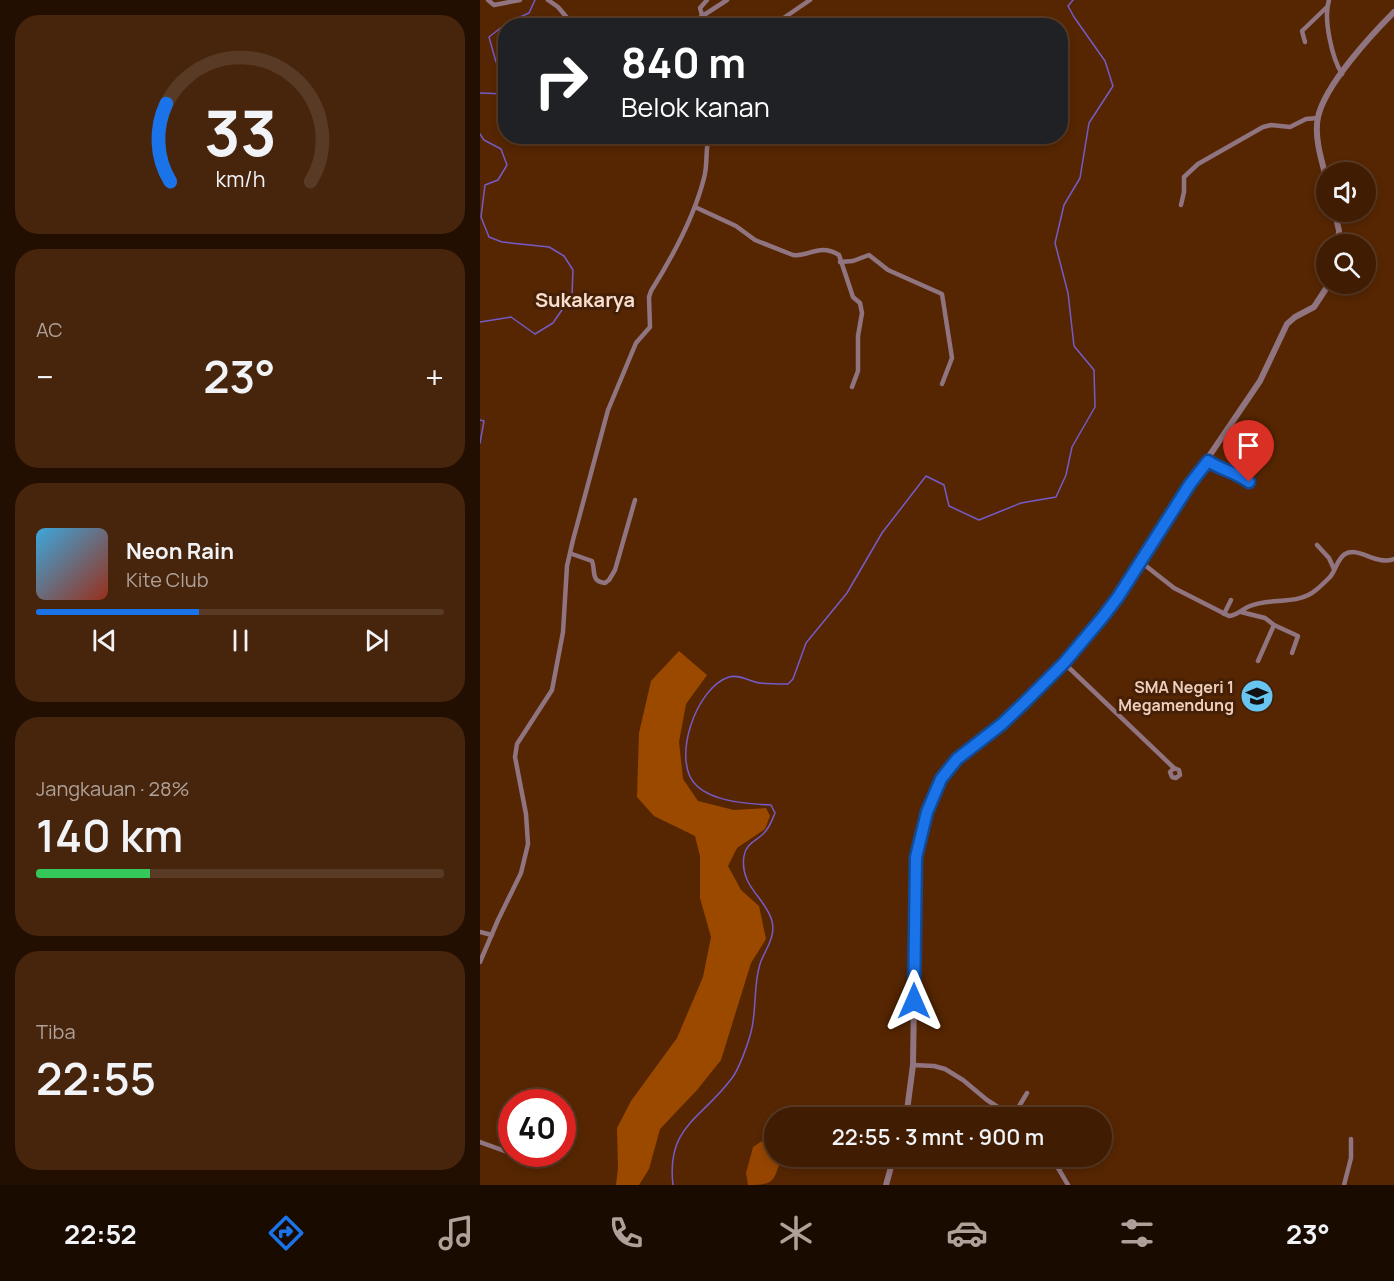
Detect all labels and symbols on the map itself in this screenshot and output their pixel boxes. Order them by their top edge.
district label: Sukakarya [535,286,635,313]
pin [1223,420,1274,482]
place label: SMA Negeri 1 Megamendung [1118,676,1234,716]
school or university icon: SMA Negeri 1 Megamendung [1239,678,1275,714]
position arrow [882,969,946,1033]
speed limit sign: 40 [498,1089,576,1167]

